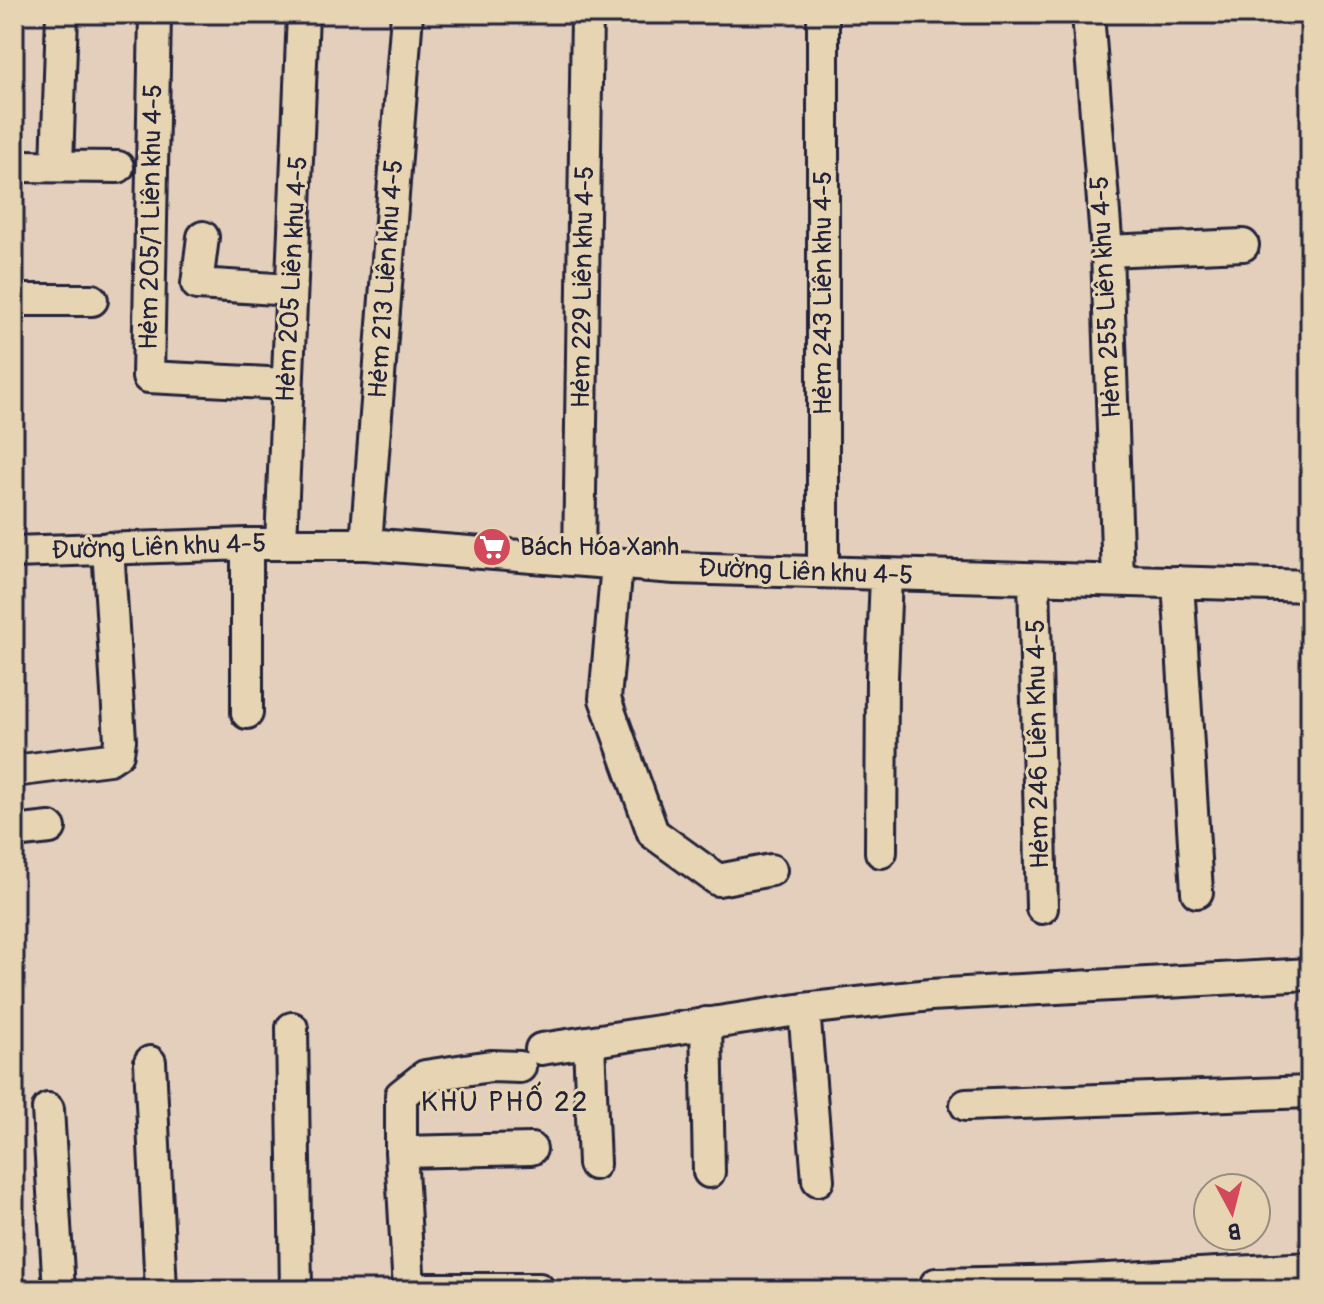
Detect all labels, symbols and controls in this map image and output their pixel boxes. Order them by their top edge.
street label: Hẻm 205/1 Liên khu 4-5 [133,84,169,350]
street label: Hẻm 205 Liên khu 4-5 [270,155,314,403]
street label: Hẻm 213 Liên khu 4-5 [362,159,410,399]
street label: Hẻm 229 Liên khu 4-5 [565,165,601,409]
street label: Hẻm 243 Liên khu 4-5 [807,171,839,415]
street label: Hẻm 255 Liên khu 4-5 [1084,175,1128,419]
supermarket icon: Bách Hóa Xanh [471,526,513,568]
street label: Đường Liên khu 4-5 [51,527,267,567]
place label: Bách Hóa Xanh [520,531,679,563]
street label: Đường Liên khu 4-5 [698,552,914,592]
street label: Hẻm 246 Liên Khu 4-5 [1020,619,1056,869]
district label: KHU PHỐ 22 [421,1081,589,1120]
north arrow [1192,1172,1272,1252]
text: B [1226,1216,1242,1246]

